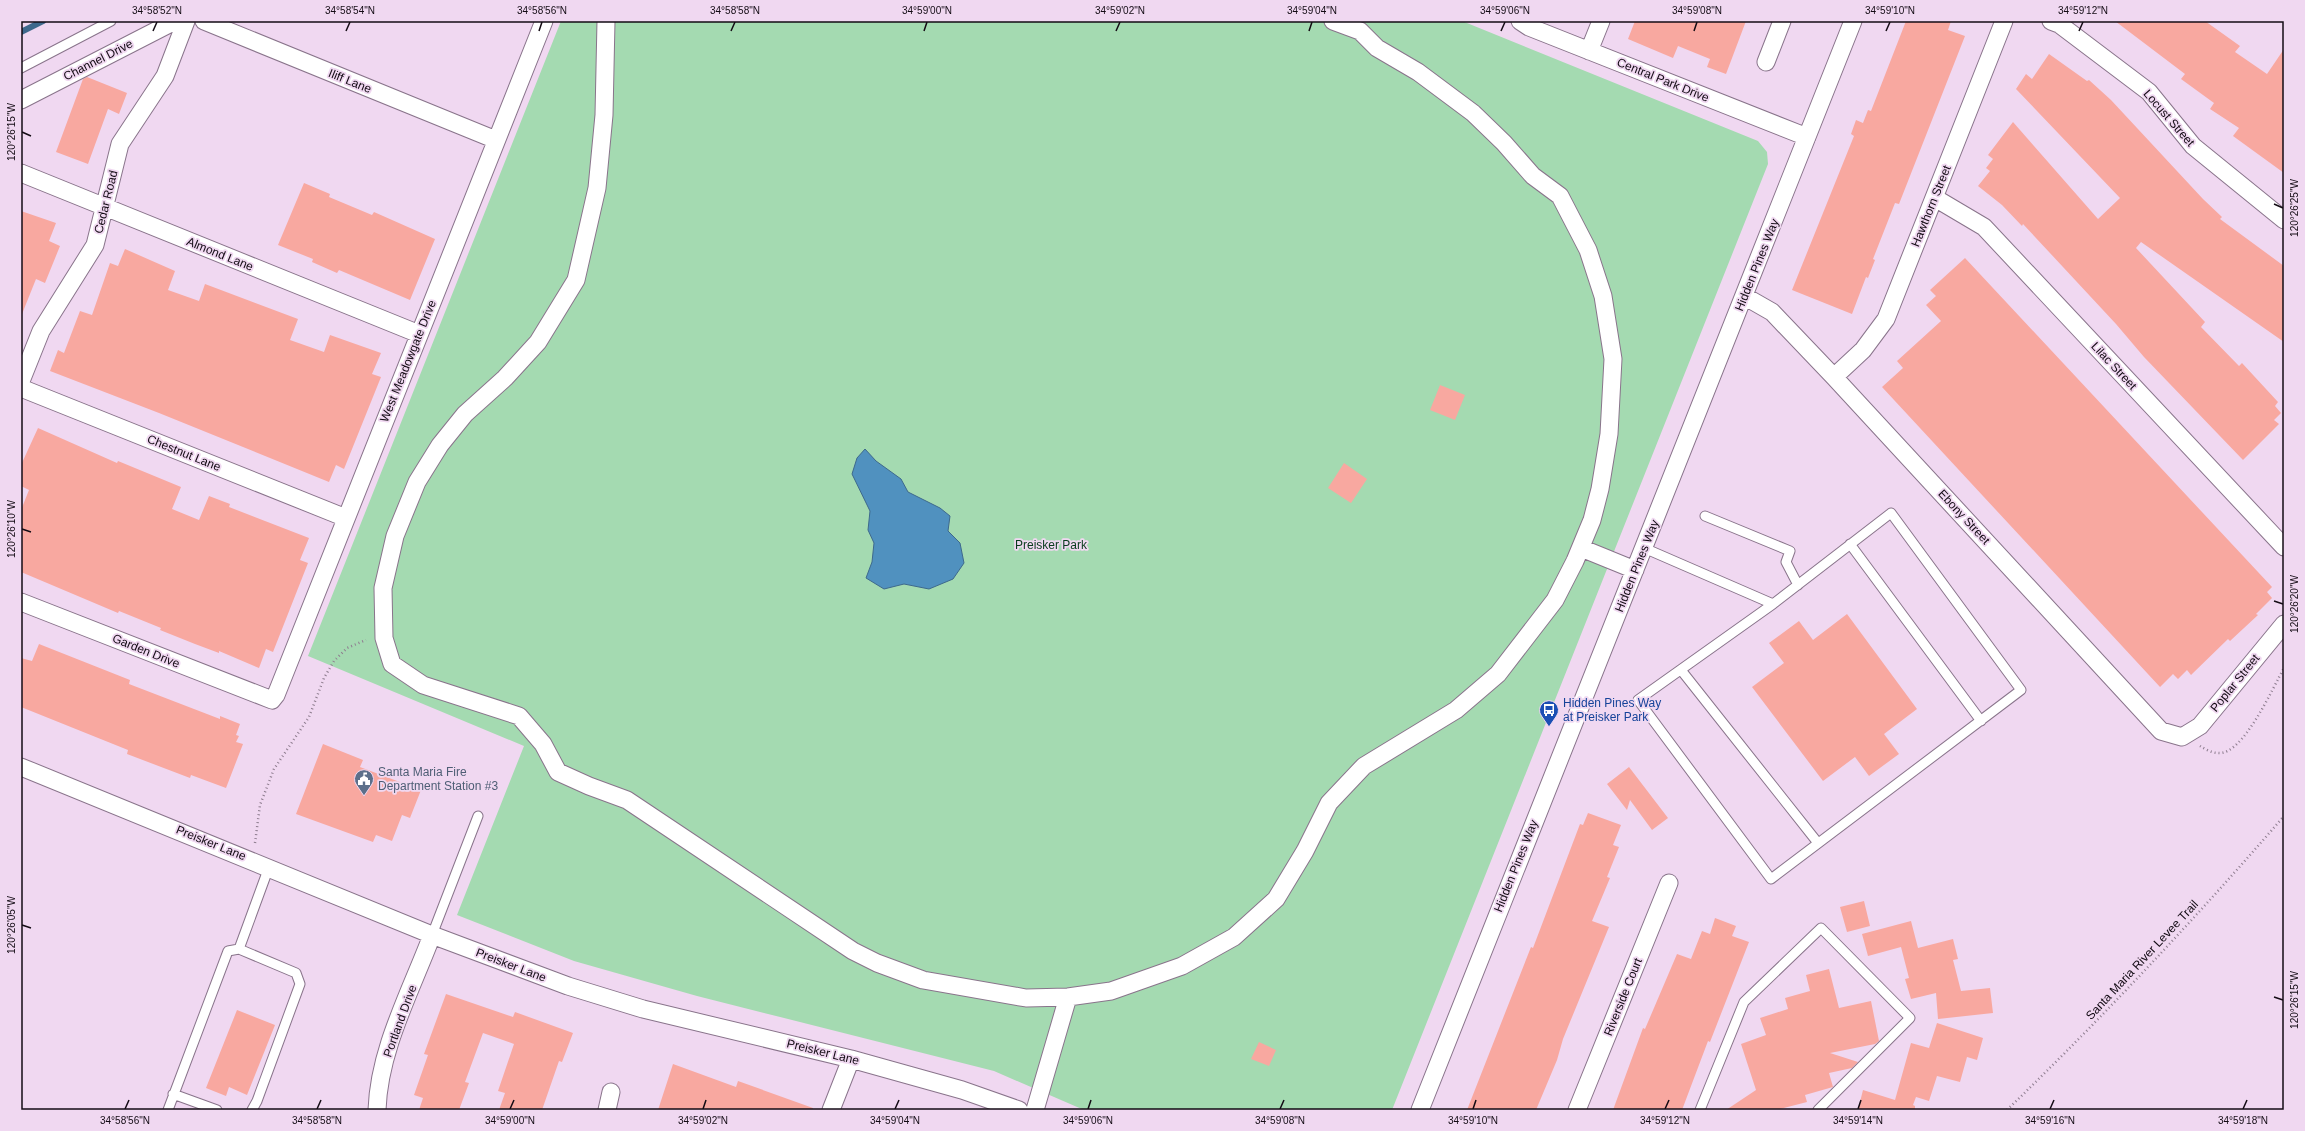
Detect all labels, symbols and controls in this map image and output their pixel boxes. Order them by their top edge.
text: 34°58'52"N [132,5,182,16]
text: 34°58'54"N [325,5,375,16]
text: 34°58'56"N [517,5,567,16]
text: 34°58'58"N [710,5,760,16]
text: 34°59'00"N [902,5,952,16]
text: 34°59'02"N [1095,5,1145,16]
text: 34°59'04"N [1287,5,1337,16]
text: 34°59'06"N [1480,5,1530,16]
text: 34°59'08"N [1672,5,1722,16]
text: 34°59'10"N [1865,5,1915,16]
text: 34°59'12"N [2058,5,2108,16]
street label: Channel Drive [61,36,135,83]
street label: Central Park Drive [1615,55,1711,105]
street label: Iliff Lane [326,66,374,96]
street label: Locust Street [2141,87,2198,150]
text: 120°26'15"W [6,103,17,161]
street label: Hawthorn Street [1908,163,1954,249]
street label: Cedar Road [91,169,121,235]
text: 120°26'25"W [2289,179,2300,237]
street label: Hidden Pines Way [1732,217,1782,313]
street label: Almond Lane [185,234,256,274]
street label: West Meadowgate Drive [377,298,439,424]
street label: Lilac Street [2088,339,2140,393]
street label: Chestnut Lane [145,432,223,474]
street label: Ebony Street [1935,487,1993,548]
text: 120°26'10"W [6,500,17,558]
street label: Hidden Pines Way [1612,518,1662,614]
park label: Preisker Park [1015,538,1088,552]
text: 120°26'20"W [2289,575,2300,633]
street label: Garden Drive [110,631,182,671]
street label: Poplar Street [2208,651,2263,715]
place label: Hidden Pines Way at Preisker Park [1563,696,1661,724]
bus stop icon: Hidden Pines Way at Preisker Park [1538,699,1560,727]
place label: Santa Maria Fire Department Station #3 [378,765,498,793]
public building icon: Santa Maria Fire Department Station #3 [353,768,375,796]
street label: Hidden Pines Way [1491,818,1541,914]
street label: Preisker Lane [174,823,248,863]
text: 120°26'05"W [6,896,17,954]
street label: Santa Maria River Levee Trail [2083,897,2201,1023]
street label: Preisker Lane [474,945,548,985]
street label: Riverside Court [1601,955,1645,1038]
text: 120°26'15"W [2289,971,2300,1029]
street label: Portland Drive [380,983,420,1059]
street label: Preisker Lane [785,1036,861,1068]
text: 34°58'56"N [100,1115,150,1126]
text: 34°58'58"N [292,1115,342,1126]
text: 34°59'00"N [485,1115,535,1126]
text: 34°59'02"N [678,1115,728,1126]
text: 34°59'04"N [870,1115,920,1126]
text: 34°59'06"N [1063,1115,1113,1126]
text: 34°59'08"N [1255,1115,1305,1126]
text: 34°59'10"N [1448,1115,1498,1126]
text: 34°59'12"N [1640,1115,1690,1126]
text: 34°59'14"N [1833,1115,1883,1126]
text: 34°59'16"N [2025,1115,2075,1126]
text: 34°59'18"N [2218,1115,2268,1126]

